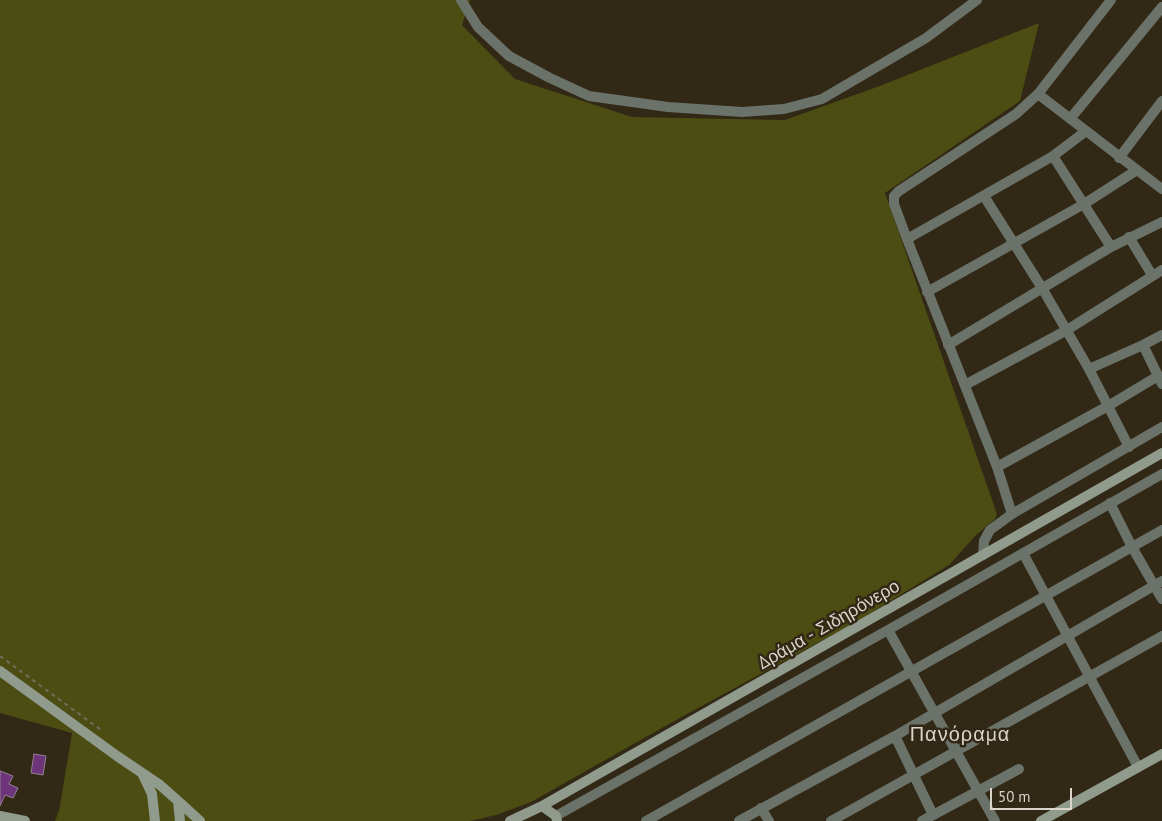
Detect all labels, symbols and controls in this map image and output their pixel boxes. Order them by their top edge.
street label: Δράμα - Σιδηρόνερο [754,576,904,674]
district label: Πανόραμα [909,723,1011,747]
scale bar [992,778,1074,810]
text: 50 m [998,787,1031,806]

